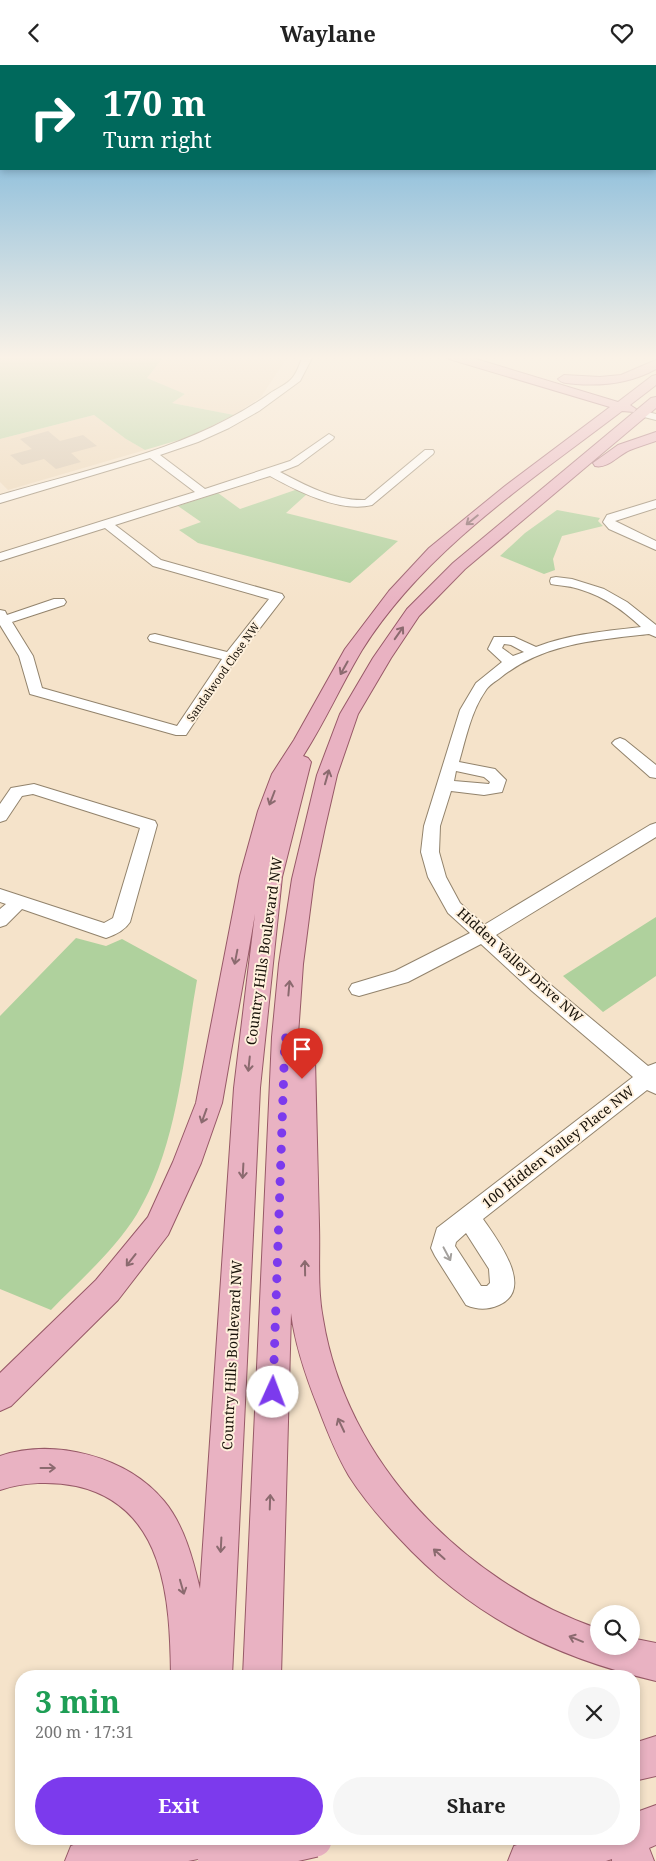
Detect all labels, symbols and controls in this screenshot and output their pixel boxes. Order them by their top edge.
text: Waylane [280,18,376,48]
icon: back [20,19,48,47]
icon: heart [608,19,636,47]
text: 170 m [103,79,206,126]
icon: right [20,85,85,150]
text: Turn right [103,124,212,154]
one-way arrow [466,514,479,525]
street label: Sandalwood Close NW [183,619,263,724]
one-way arrow [394,626,404,640]
one-way arrow [339,660,349,675]
one-way arrow [323,770,333,786]
one-way arrow [267,791,276,806]
street label: Country Hills Boulevard NW [241,855,286,1046]
street label: Hidden Valley Drive NW [453,903,587,1026]
one-way arrow [231,948,241,964]
one-way arrow [284,981,294,997]
pin [281,1028,323,1079]
icon: arrive [288,1035,316,1063]
one-way arrow [245,1055,254,1071]
street label: 100 Hidden Valley Place NW [478,1081,638,1212]
one-way arrow [199,1108,208,1123]
one-way arrow [238,1163,247,1179]
one-way arrow [442,1246,452,1261]
one-way arrow [126,1253,137,1266]
street label: Country Hills Boulevard NW [217,1259,246,1450]
one-way arrow [301,1261,310,1277]
position arrow [246,1365,298,1417]
one-way arrow [336,1418,346,1433]
one-way arrow [40,1463,56,1473]
one-way arrow [265,1494,274,1510]
one-way arrow [217,1537,226,1553]
one-way arrow [432,1548,445,1560]
one-way arrow [177,1579,187,1595]
map controls [590,1605,640,1655]
button: search [590,1605,640,1655]
one-way arrow [569,1634,584,1644]
text: 3 min [35,1681,120,1722]
button: close [568,1687,620,1739]
text: 200 m · 17:31 [35,1721,134,1743]
button: Exit [35,1777,323,1835]
button: Share [333,1777,620,1835]

